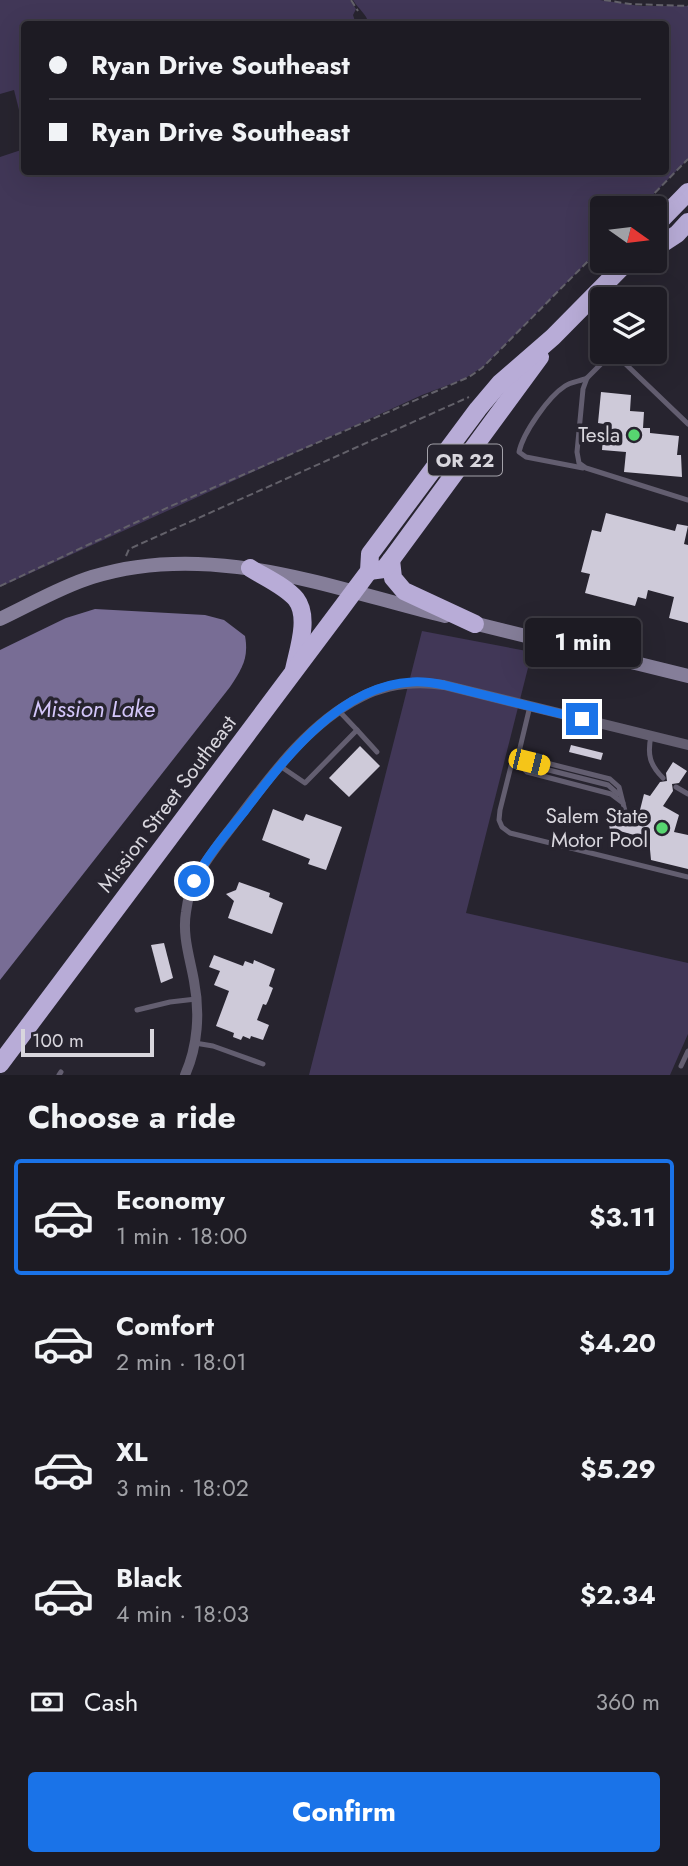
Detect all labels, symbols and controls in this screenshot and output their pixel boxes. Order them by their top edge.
text: Ryan Drive Southeast [91,46,350,84]
text: Ryan Drive Southeast [91,113,350,151]
north arrow [590,196,667,273]
map controls [590,196,667,364]
button: layers [590,287,667,364]
place label: Tesla [578,420,620,450]
marker: Tesla [626,427,642,443]
road number: OR 22 [428,444,502,475]
callout: 1 min [524,618,640,666]
text: 1 min [554,625,612,659]
water label: Mission Lake [33,692,156,726]
route end [566,703,598,735]
street label: Mission Street Southeast [90,709,244,899]
car [507,747,552,777]
place label: Salem State Motor Pool [546,801,648,855]
marker: Salem State Motor Pool [654,820,670,836]
route start [178,865,210,897]
scale bar [21,1026,154,1058]
text: 100 m [32,1027,84,1054]
text: Choose a ride [28,1094,236,1140]
text: Economy [116,1181,225,1219]
icon: car [32,1186,95,1249]
text: $3.11 [589,1198,656,1236]
text: 1 min · 18:00 [116,1219,247,1253]
text: Comfort [116,1307,214,1345]
icon: car [32,1312,95,1375]
text: $4.20 [579,1324,656,1362]
text: 2 min · 18:01 [116,1345,247,1379]
text: XL [116,1433,148,1471]
icon: car [32,1438,95,1501]
text: $5.29 [580,1450,656,1488]
text: 3 min · 18:02 [116,1471,249,1505]
text: Black [116,1559,182,1597]
icon: car [32,1564,95,1627]
text: $2.34 [580,1576,656,1614]
text: 4 min · 18:03 [116,1597,249,1631]
icon: cash [28,1683,66,1721]
text: Cash [84,1683,138,1721]
text: 360 m [596,1685,660,1719]
button: Confirm [28,1772,660,1852]

